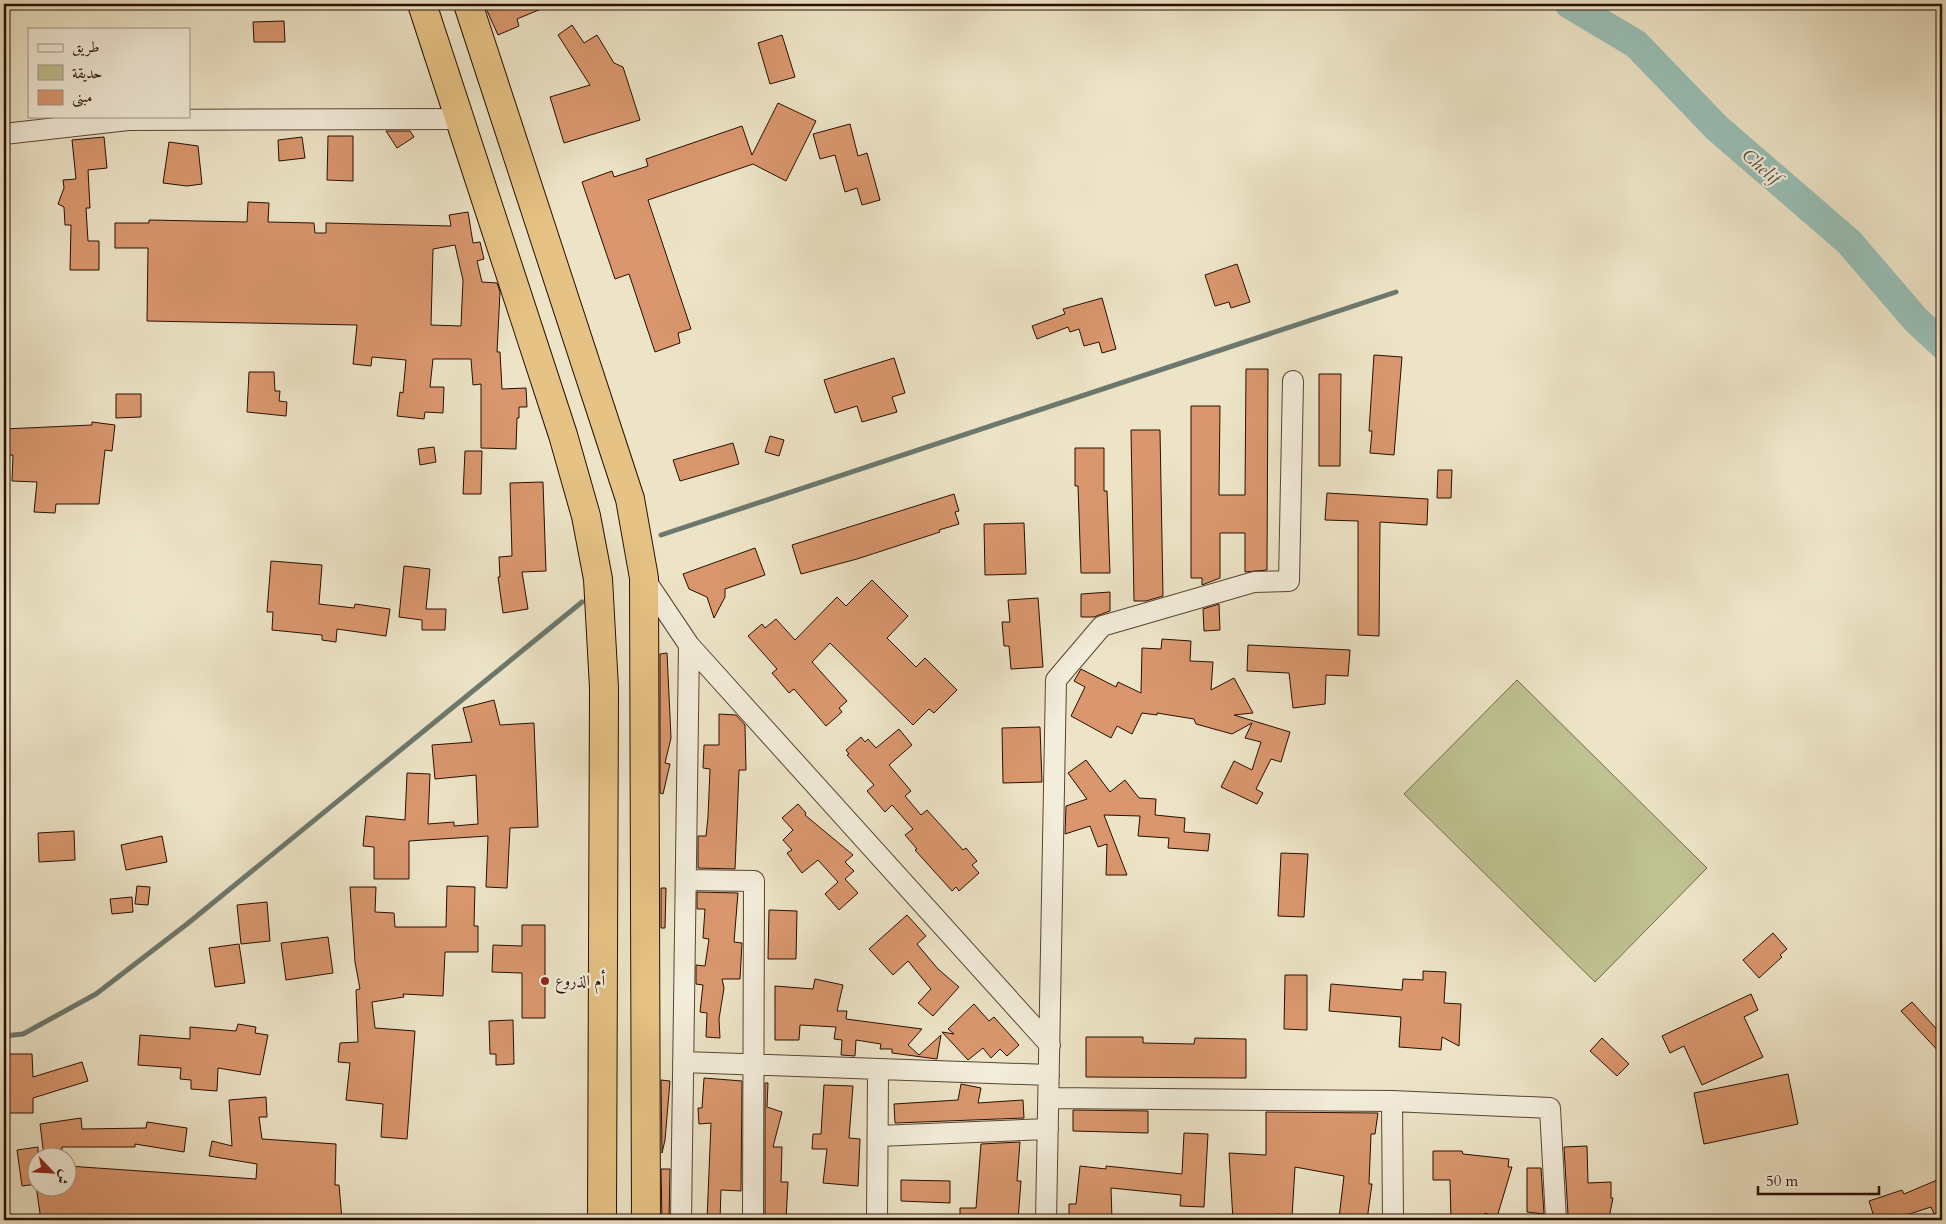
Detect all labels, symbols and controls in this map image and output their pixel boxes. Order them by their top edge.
legend [28,28,190,118]
text: طريق [72,37,99,57]
text: حديقة [72,63,102,83]
text: مبنى [72,87,92,108]
water label: Chelif [1736,143,1789,193]
place label: أم الذروع [555,969,605,995]
marker: أم الذروع [539,975,551,987]
north arrow [28,1146,78,1196]
scale bar [1758,1164,1880,1196]
text: ش [52,1167,75,1188]
text: 50 m [1766,1171,1798,1191]

